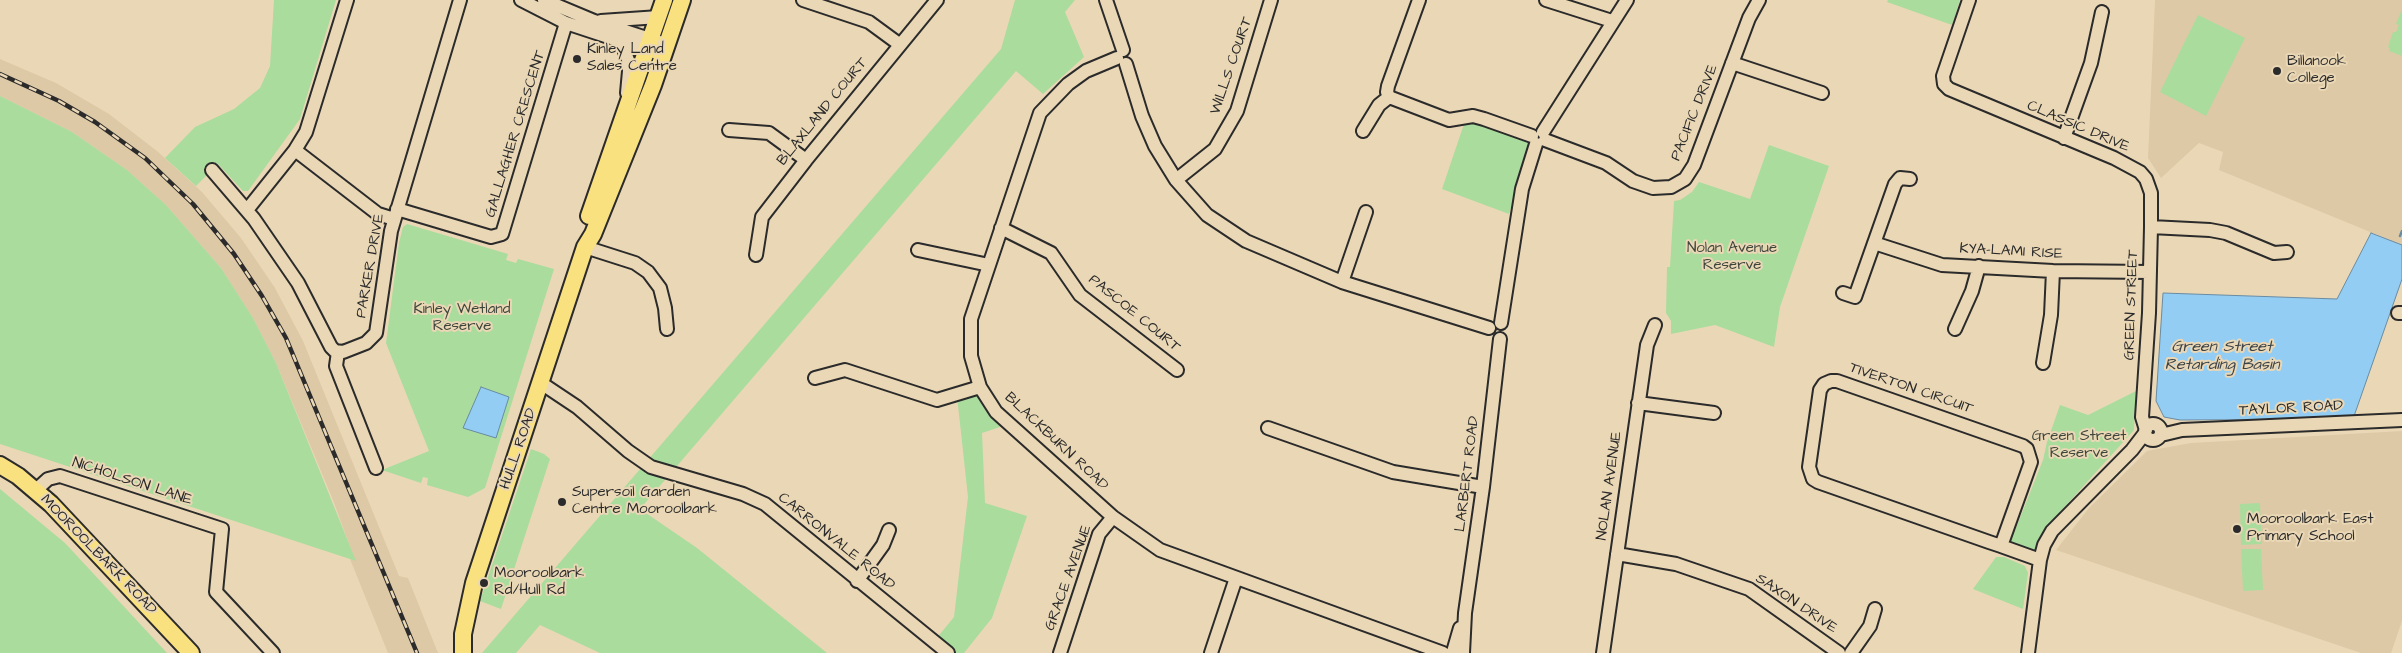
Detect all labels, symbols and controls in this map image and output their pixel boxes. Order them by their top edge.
street label: WILLS COURT [1207,15,1257,117]
place label: Kinley Land Sales Centre [587,41,677,76]
street label: GALLAGHER CRESCENT [482,48,550,220]
marker: Kinley Land Sales Centre [571,53,583,65]
place label: Billanook College [2287,53,2346,88]
street label: BLAXLAND COURT [774,54,872,170]
street label: PACIFIC DRIVE [1667,62,1723,164]
marker: Billanook College [2271,65,2283,77]
street label: CLASSIC DRIVE [2024,97,2132,157]
street label: PARKER DRIVE [353,212,389,320]
park label: Nolan Avenue Reserve [1687,240,1777,275]
street label: KYA-LAMI RISE [1959,240,2063,264]
street label: GREEN STREET [2121,249,2143,361]
street label: PASCOE COURT [1084,271,1184,357]
park label: Kinley Wetland Reserve [413,301,511,336]
water label: Green Street Retarding Basin [2165,338,2279,376]
street label: TIVERTON CIRCUIT [1847,359,1975,419]
street label: BLACKBURN ROAD [1000,389,1112,495]
street label: TAYLOR ROAD [2239,397,2343,421]
street label: HULL ROAD [497,406,541,492]
street label: LARBERT ROAD [1452,415,1484,533]
park label: Green Street Reserve [2032,428,2126,463]
street label: NOLAN AVENUE [1593,431,1627,541]
street label: NICHOLSON LANE [70,454,194,510]
place label: Supersoil Garden Centre Mooroolbark [572,484,717,519]
street label: CARRONVALE ROAD [774,489,898,595]
street label: MOOROOLBARK ROAD [36,491,160,619]
marker: Supersoil Garden Centre Mooroolbark [556,496,568,508]
place label: Mooroolbark East Primary School [2247,511,2373,546]
street label: GRACE AVENUE [1042,523,1096,633]
marker: Mooroolbark East Primary School [2231,523,2243,535]
place label: Mooroolbark Rd/Hull Rd [494,565,584,600]
street label: SAXON DRIVE [1752,570,1840,638]
marker: Mooroolbark Rd/Hull Rd [478,577,490,589]

